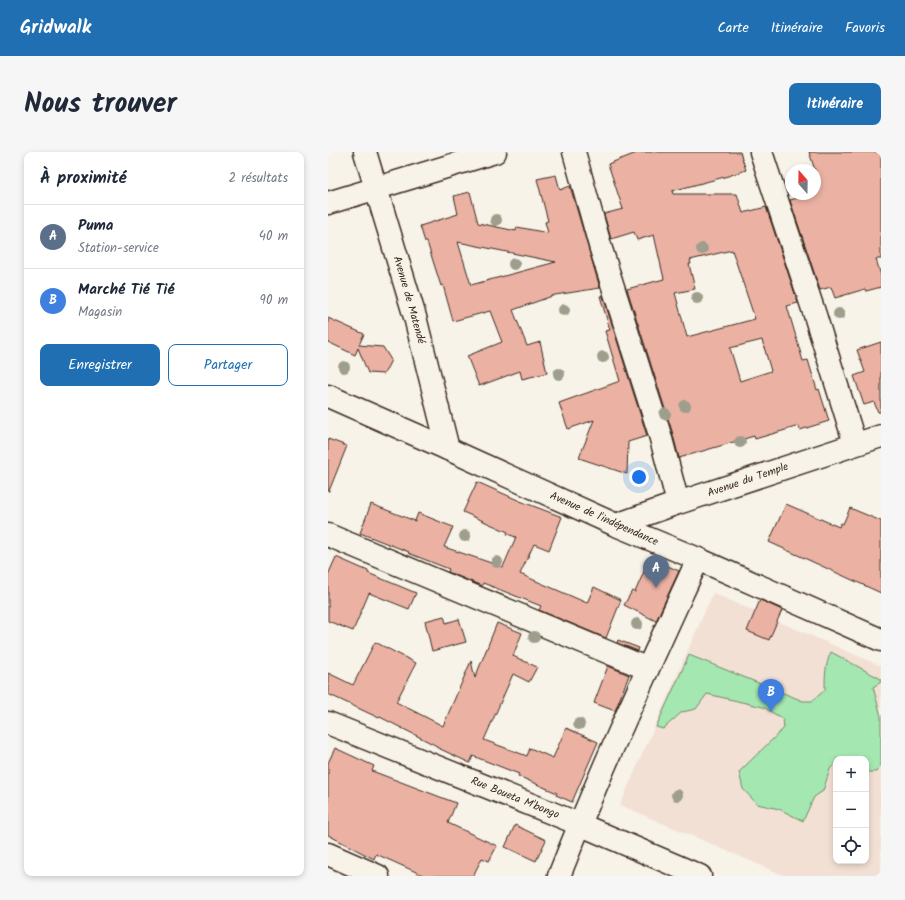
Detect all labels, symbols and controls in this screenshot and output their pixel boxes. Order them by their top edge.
text: Gridwalk [20,13,91,43]
text: Carte [717,17,749,39]
text: Itinéraire [771,17,823,39]
text: Favoris [845,17,885,39]
text: Nous trouver [24,82,177,127]
button: Itinéraire [789,83,881,125]
north arrow [785,164,821,200]
text: À proximité [40,165,127,192]
text: 2 résultats [229,168,288,189]
text: Puma [78,214,113,238]
text: A [49,226,57,247]
text: 40 m [259,226,288,247]
text: Station-service [78,238,159,259]
street label: Avenue de Matendé [388,254,430,347]
text: Marché Tié Tié [78,278,174,302]
text: B [49,290,57,311]
text: 90 m [260,290,288,311]
text: Magasin [78,302,122,323]
button: Enregistrer [40,344,160,386]
button: Partager [168,344,288,386]
street label: Avenue du Temple [705,458,791,502]
your location [629,467,649,487]
street label: Avenue de l'indépendance [547,487,661,551]
pin: A [643,555,669,588]
pin: B [758,679,784,712]
map controls [833,756,869,864]
button: + [833,756,869,792]
street label: Rue Boueta M'bongo [468,772,562,824]
button: − [833,792,869,828]
button: locate [833,828,869,864]

